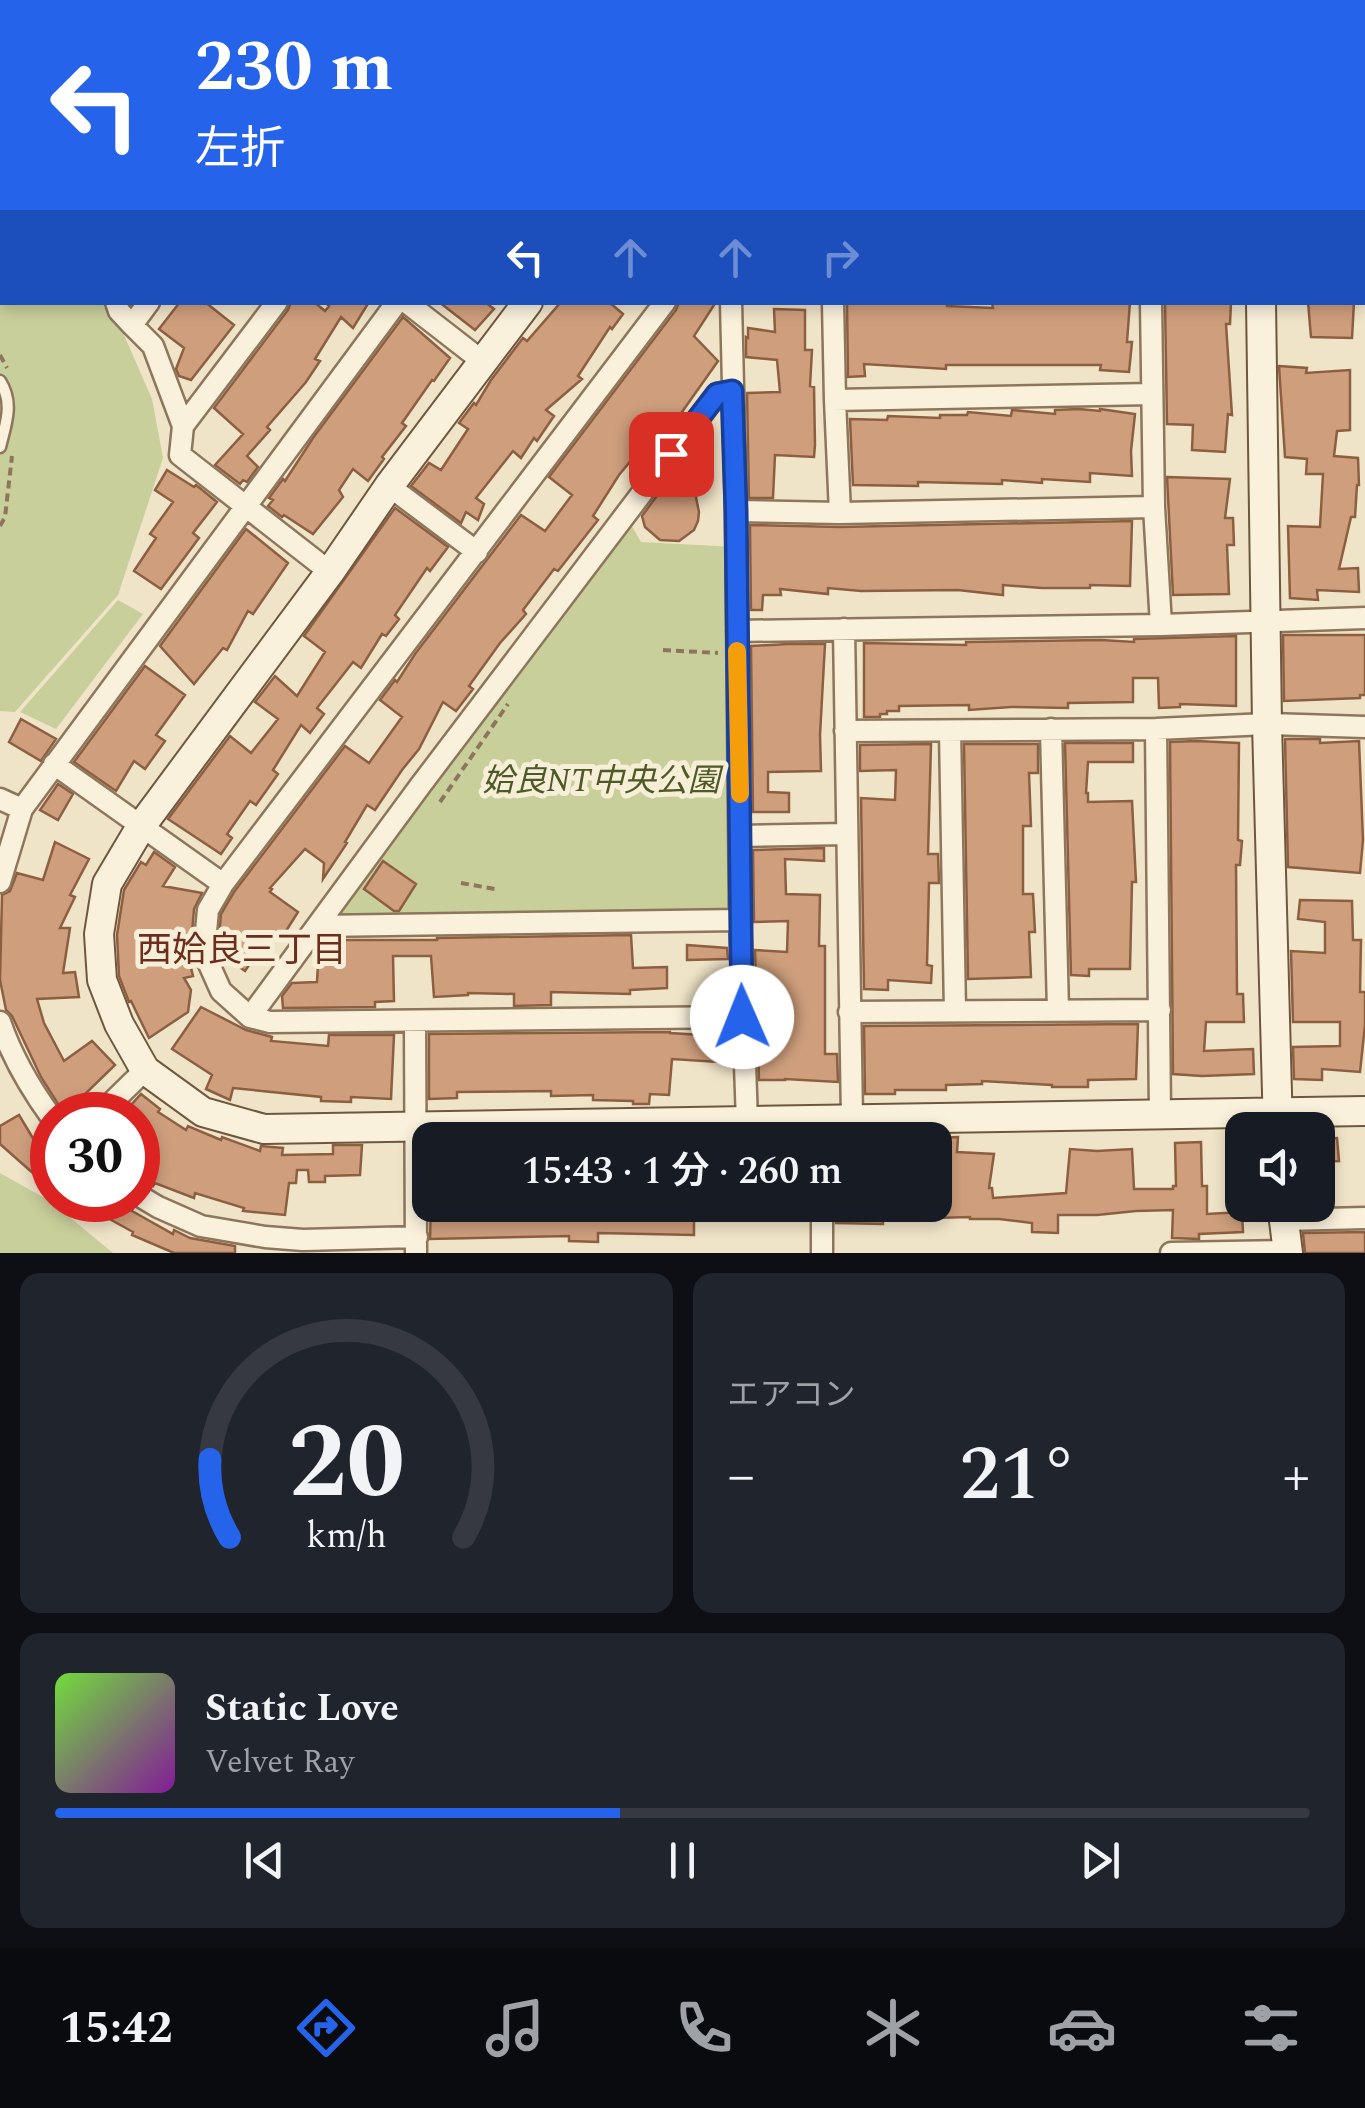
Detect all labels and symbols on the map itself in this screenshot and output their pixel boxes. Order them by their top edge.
pin [629,412,714,497]
park label: 姶良NT中央公園 [482,757,724,806]
district label: 西姶良三丁目 [137,924,347,977]
position arrow [690,965,794,1069]
speed limit sign: 30 [30,1092,160,1222]

